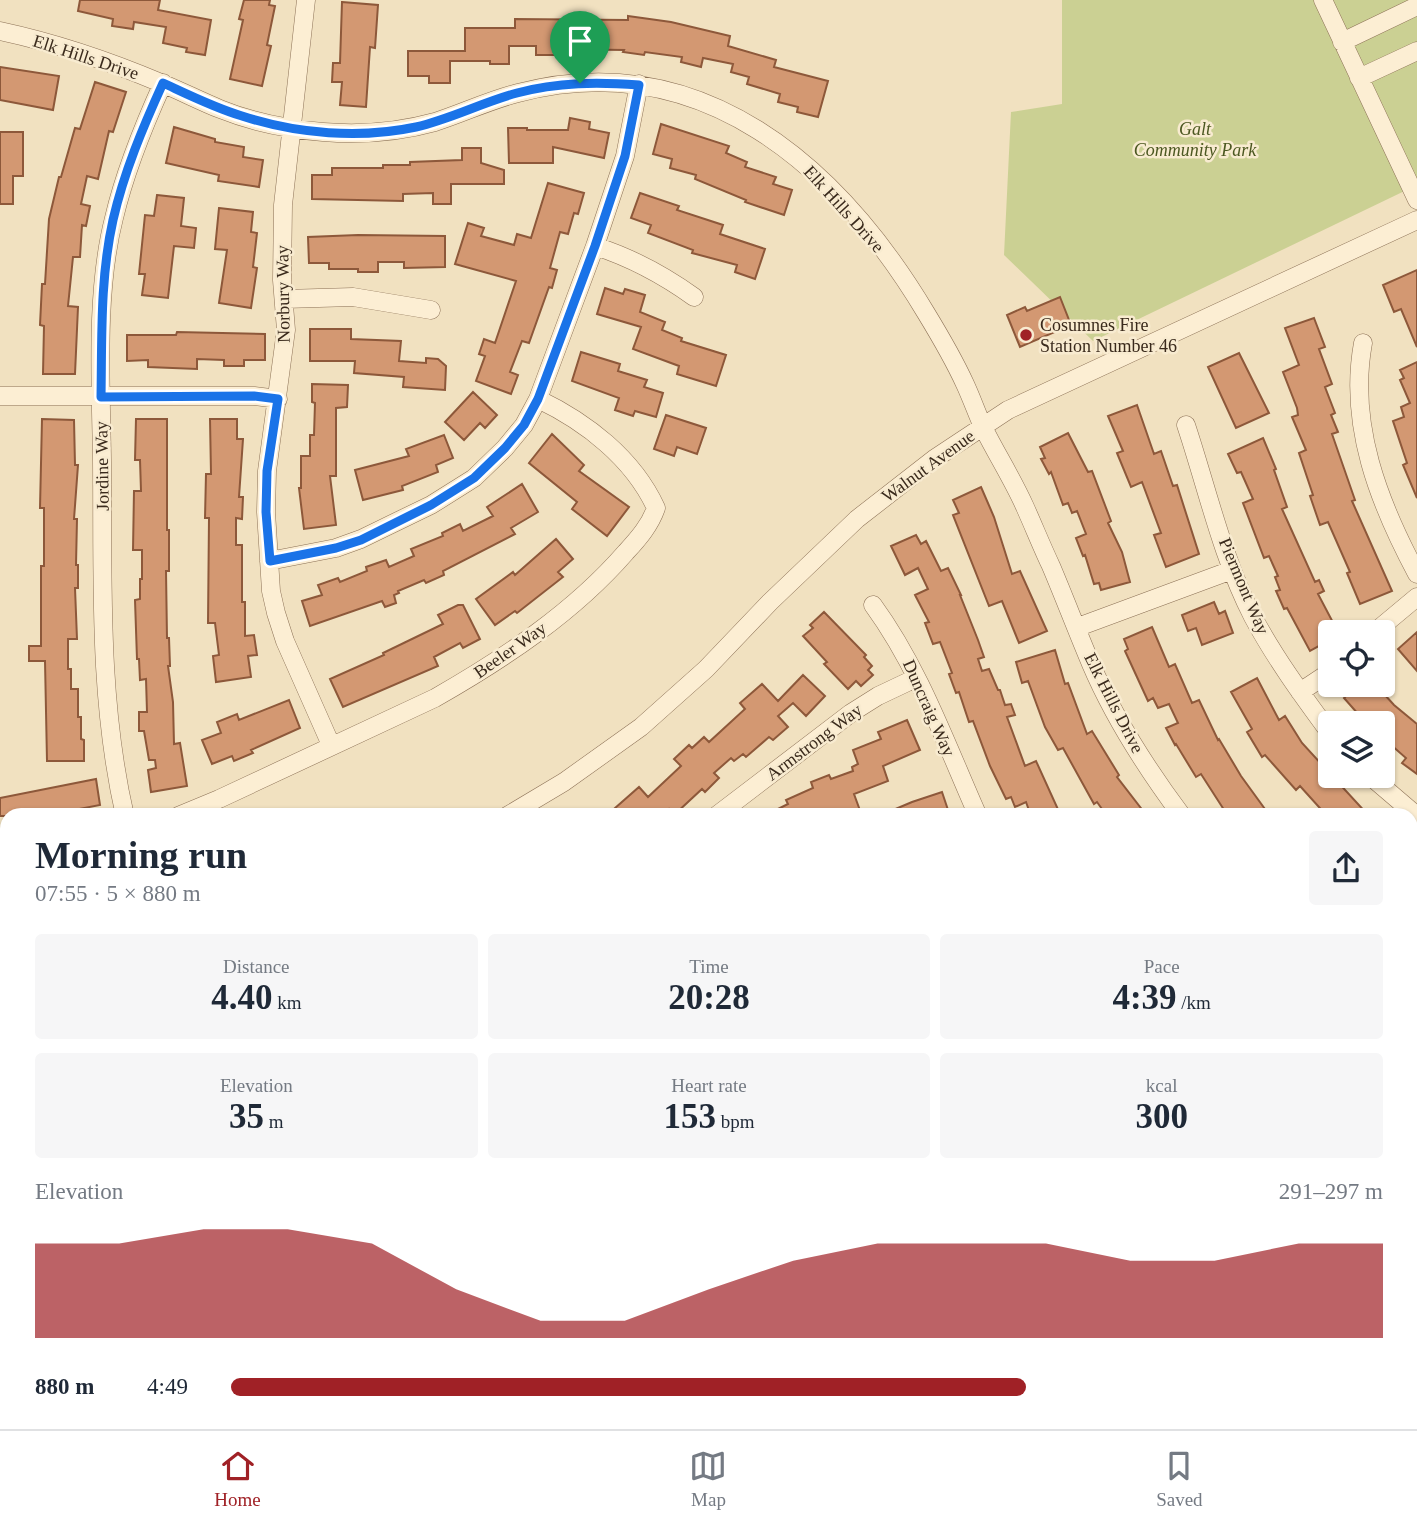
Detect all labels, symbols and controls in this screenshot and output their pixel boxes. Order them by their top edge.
pin [550,11,610,83]
icon: arrive [561,22,599,60]
street label: Elk Hills Drive [31,30,141,84]
park label: Galt Community Park [1134,119,1257,160]
street label: Elk Hills Drive [800,161,888,257]
street label: Norbury Way [272,245,294,343]
place label: Cosumnes Fire Station Number 46 [1040,315,1177,356]
marker: Cosumnes Fire Station Number 46 [1018,327,1034,343]
street label: Jordine Way [91,421,113,511]
street label: Walnut Avenue [878,426,978,506]
street label: Piermont Way [1215,535,1273,637]
street label: Beeler Way [470,618,550,682]
map controls [1318,620,1395,788]
button: locate [1318,620,1395,697]
street label: Elk Hills Drive [1080,649,1148,757]
street label: Duncraig Way [899,657,959,759]
street label: Armstrong Way [762,699,866,785]
button: layers [1318,711,1395,788]
button: share [1309,831,1383,905]
text: Morning run [35,834,247,876]
text: 07:55 · 5 × 880 m [35,881,201,906]
text: Distance [223,956,290,977]
text: Time [689,956,729,977]
text: Pace [1144,956,1180,977]
text: 4.40 [211,978,272,1017]
text: 20:28 [668,978,750,1017]
text: 4:39 [1112,978,1177,1017]
text: km [272,992,301,1013]
text: /km [1177,992,1211,1013]
text: Elevation [220,1075,293,1096]
text: Heart rate [671,1075,747,1096]
text: kcal [1146,1075,1177,1096]
text: 35 [229,1097,264,1136]
text: 153 [663,1097,716,1136]
text: 300 [1135,1097,1188,1136]
text: m [264,1111,284,1132]
text: bpm [716,1111,755,1132]
text: Elevation [35,1179,123,1204]
text: 291–297 m [1279,1179,1383,1204]
text: 880 m [35,1374,94,1399]
text: 4:49 [147,1374,188,1399]
tab: Home [214,1447,261,1511]
tab: Map [689,1447,727,1511]
tab: Saved [1156,1447,1203,1511]

